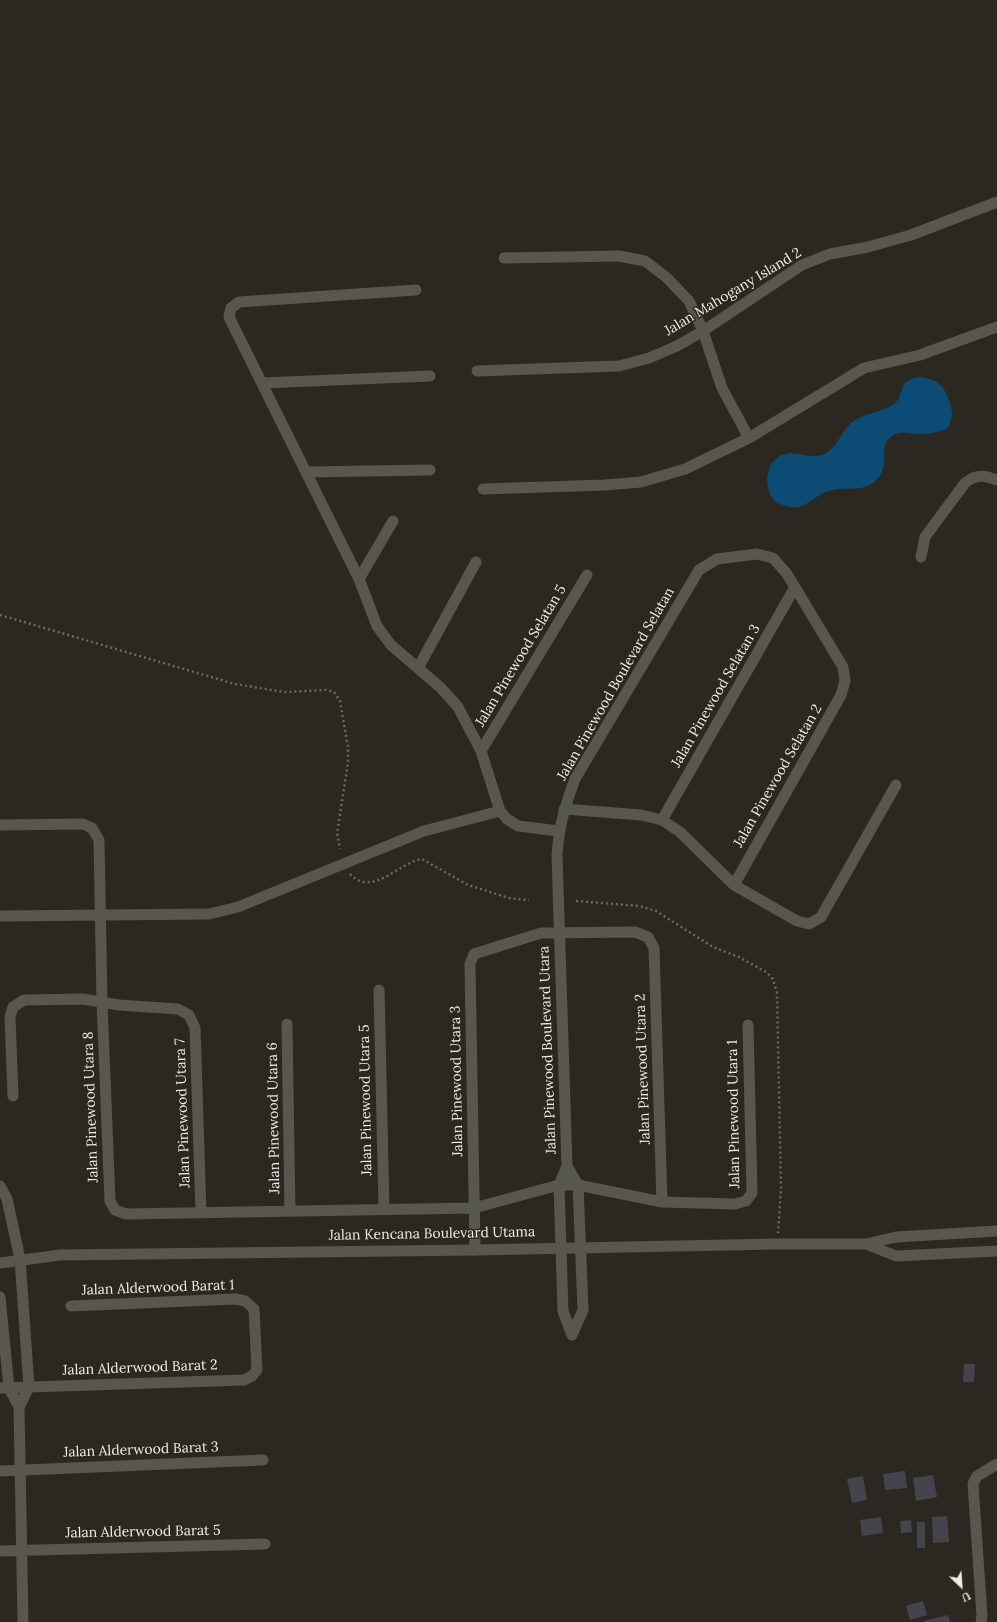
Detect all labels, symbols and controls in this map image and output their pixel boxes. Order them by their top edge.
street label: Jalan Mahogany Island 2 [662,244,804,340]
street label: Jalan Pinewood Selatan 5 [472,582,570,730]
street label: Jalan Pinewood Boulevard Selatan [554,585,678,783]
street label: Jalan Pinewood Selatan 3 [668,621,764,771]
street label: Jalan Pinewood Selatan 2 [730,702,826,850]
street label: Jalan Pinewood Boulevard Utara [536,946,560,1154]
street label: Jalan Pinewood Utara 2 [632,993,654,1145]
street label: Jalan Pinewood Utara 3 [447,1005,467,1157]
street label: Jalan Pinewood Utara 5 [356,1024,376,1176]
street label: Jalan Pinewood Utara 8 [80,1031,102,1183]
street label: Jalan Pinewood Utara 7 [172,1038,194,1188]
street label: Jalan Pinewood Utara 1 [724,1040,744,1188]
street label: Jalan Pinewood Utara 6 [264,1042,284,1194]
street label: Jalan Kencana Boulevard Utama [329,1224,535,1244]
street label: Jalan Alderwood Barat 1 [81,1277,235,1299]
street label: Jalan Alderwood Barat 2 [62,1357,218,1379]
street label: Jalan Alderwood Barat 3 [63,1439,219,1461]
street label: Jalan Alderwood Barat 5 [65,1522,221,1542]
north arrow [941,1566,981,1606]
text: U [959,1589,973,1605]

